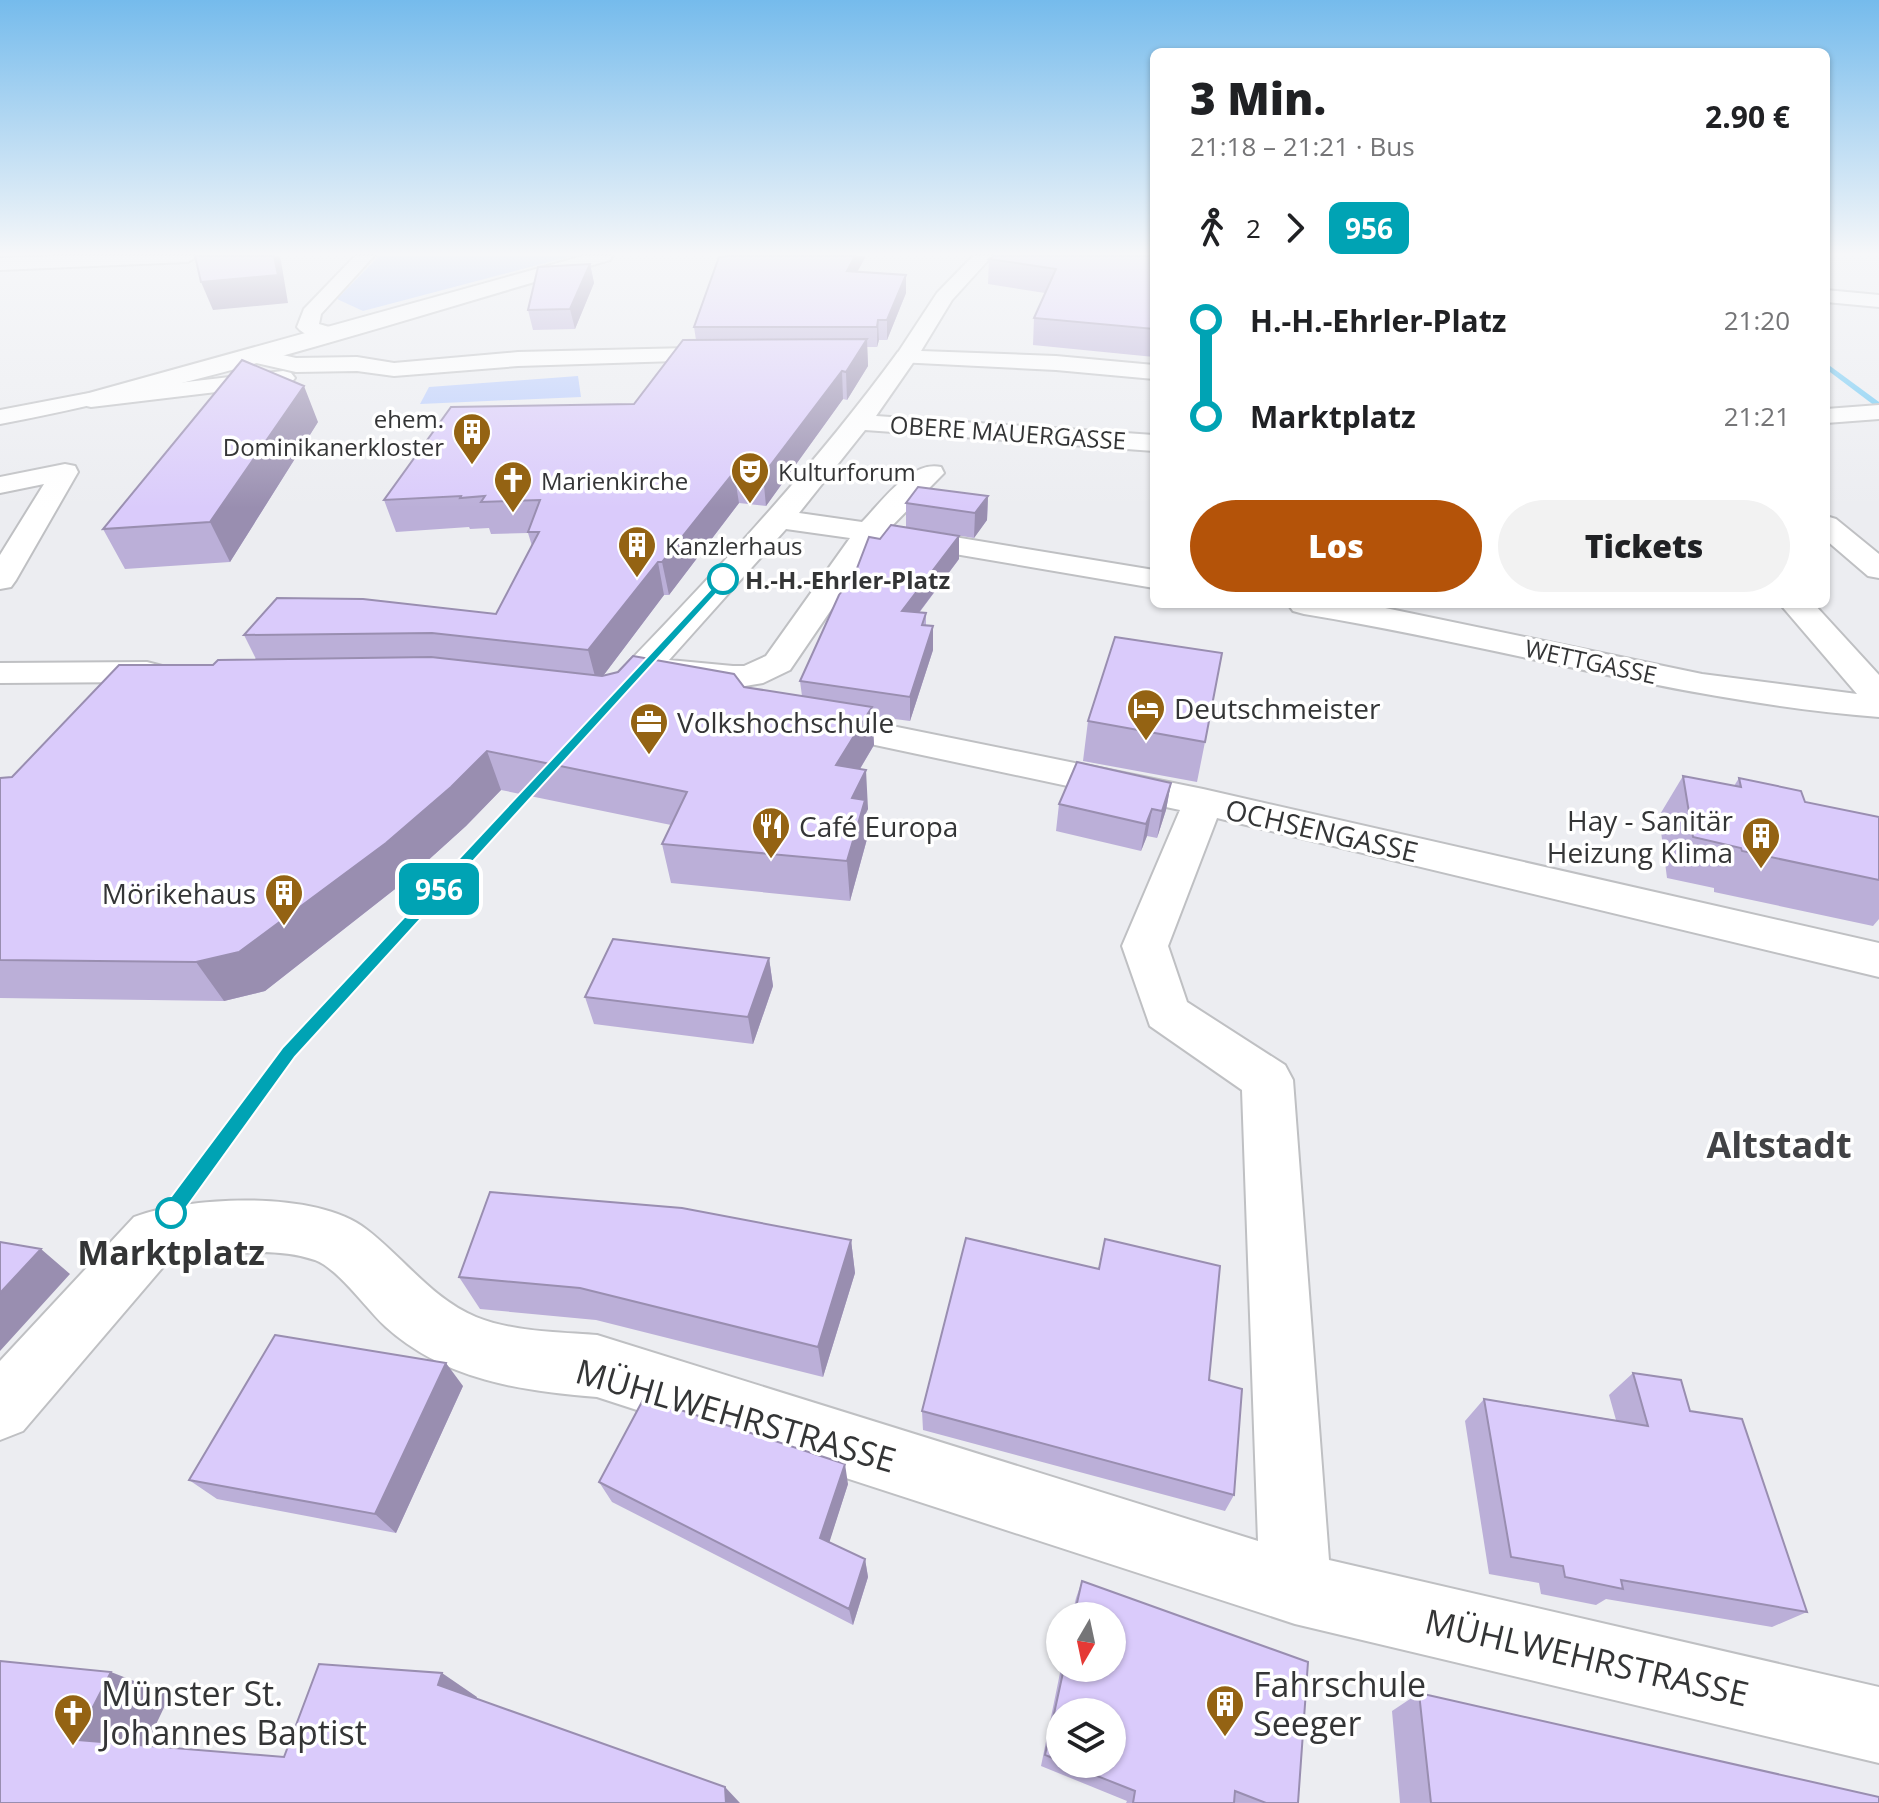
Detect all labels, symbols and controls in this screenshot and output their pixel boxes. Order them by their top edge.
text: 3 Min. [1190,68,1326,128]
text: 2.90 € [1705,96,1790,137]
text: 21:18 – 21:21 · Bus [1190,128,1415,164]
icon: walk [1190,206,1234,250]
icon: forward [1273,206,1317,250]
text: 956 [1345,209,1393,247]
text: 2 [1246,210,1261,246]
text: H.-H.-Ehrler-Platz [1250,300,1506,341]
text: 21:20 [1724,302,1790,338]
text: Marktplatz [1250,396,1416,437]
text: 21:21 [1724,398,1790,434]
place label: ehem. Dominikanerkloster [223,402,444,463]
street label: OBERE MAUERGASSE [889,407,1127,457]
building icon: ehem. Dominikanerkloster [451,411,493,466]
theatre icon: Kulturforum [729,450,771,505]
place label: Kulturforum [778,455,916,488]
church icon: Marienkirche [492,459,534,514]
place label: Marienkirche [541,464,688,497]
button: Los [1190,500,1482,592]
button: Tickets [1498,500,1790,592]
building icon: Kanzlerhaus [616,524,658,579]
place label: Kanzlerhaus [665,529,803,562]
place label: H.-H.-Ehrler-Platz [745,563,950,596]
marker: H.-H.-Ehrler-Platz [708,564,738,594]
street label: WETTGASSE [1522,631,1660,691]
hotel icon: Deutschmeister [1125,687,1167,742]
place label: Deutschmeister [1174,689,1381,727]
office icon: Volkshochschule [628,701,670,756]
place label: Volkshochschule [677,703,894,741]
street label: OCHSENGASSE [1222,789,1422,871]
place label: Hay - Sanitär Heizung Klima [1547,801,1734,871]
restaurant icon: Café Europa [750,805,792,860]
place label: Café Europa [799,807,958,845]
building icon: Hay - Sanitär Heizung Klima [1740,815,1782,870]
line badge: 956 [393,863,485,915]
text: 956 [415,870,463,908]
building icon: Mörikehaus [263,872,305,927]
place label: Mörikehaus [102,874,256,912]
district label: Altstadt [1706,1120,1852,1169]
marker: Marktplatz [156,1198,186,1228]
place label: Marktplatz [77,1229,265,1275]
street label: MÜHLWEHRSTRASSE [571,1347,901,1483]
street label: MÜHLWEHRSTRASSE [1421,1597,1753,1717]
north arrow [1046,1602,1126,1682]
map controls [1046,1602,1126,1778]
place label: Fahrschule Seeger [1253,1661,1426,1746]
place label: Münster St. Johannes Baptist [98,1670,367,1755]
building icon: Fahrschule Seeger [1204,1683,1246,1738]
church icon: Münster St. Johannes Baptist [52,1692,94,1747]
button: layers [1046,1698,1126,1778]

